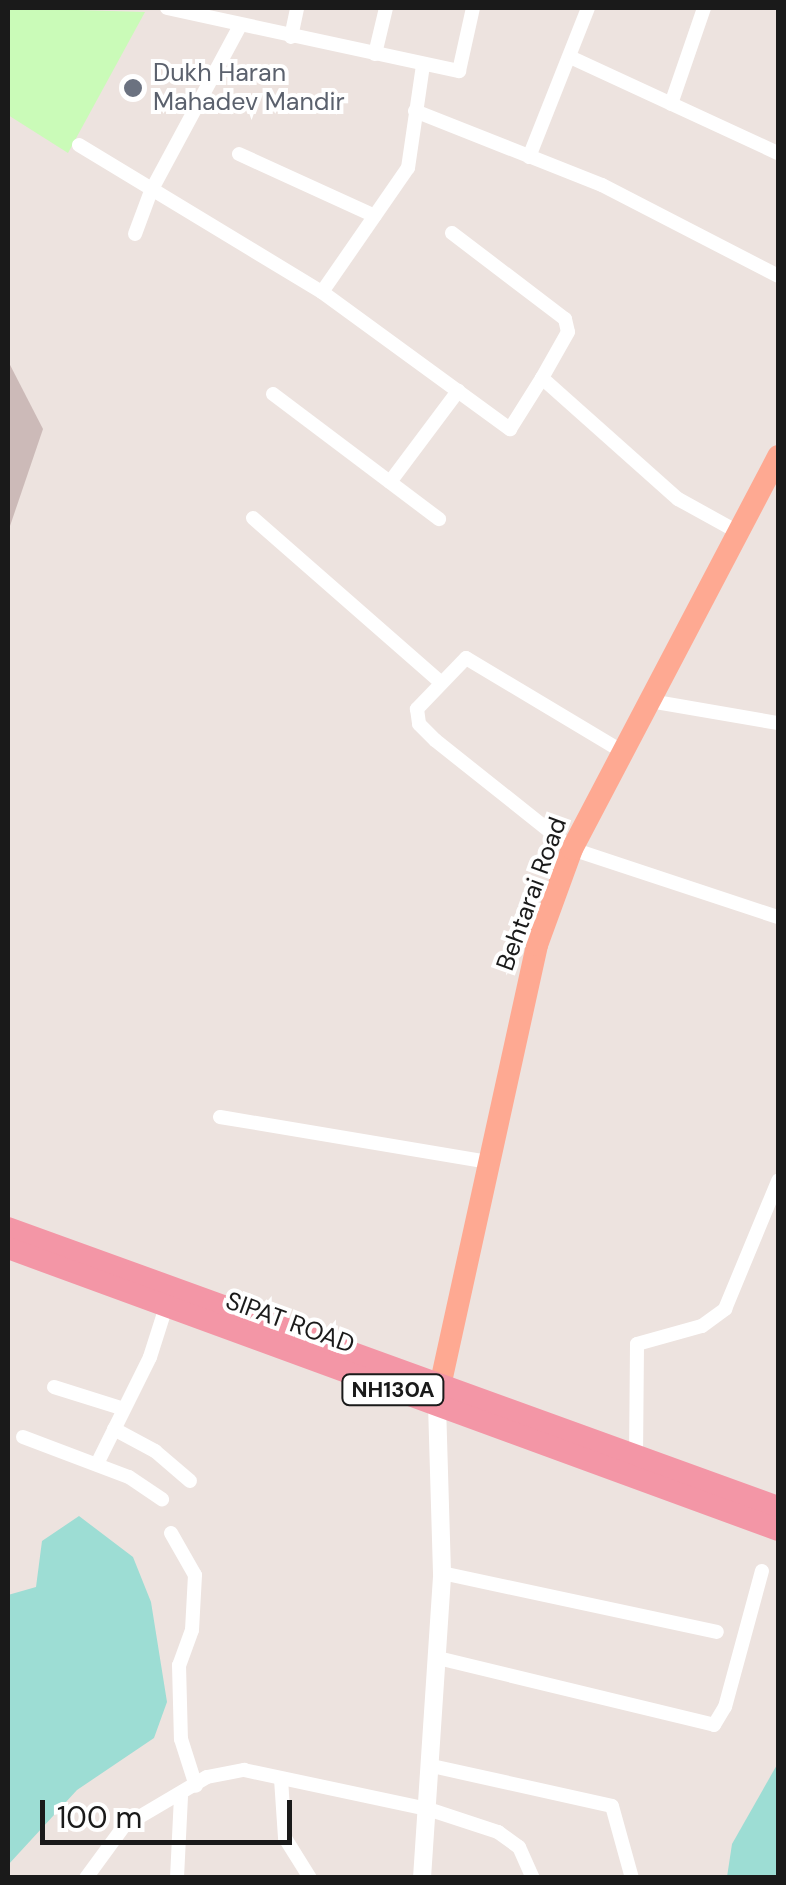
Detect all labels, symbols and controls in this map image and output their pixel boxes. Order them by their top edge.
place label: Dukh Haran Mahadev Mandir [153,59,345,118]
marker: Dukh Haran Mahadev Mandir [122,77,144,99]
street label: Behtarai Road [490,813,574,975]
street label: SIPAT ROAD [222,1286,358,1360]
road number: NH130A [340,1373,446,1407]
scale bar [45,1780,298,1842]
text: 100 m [57,1798,142,1837]

